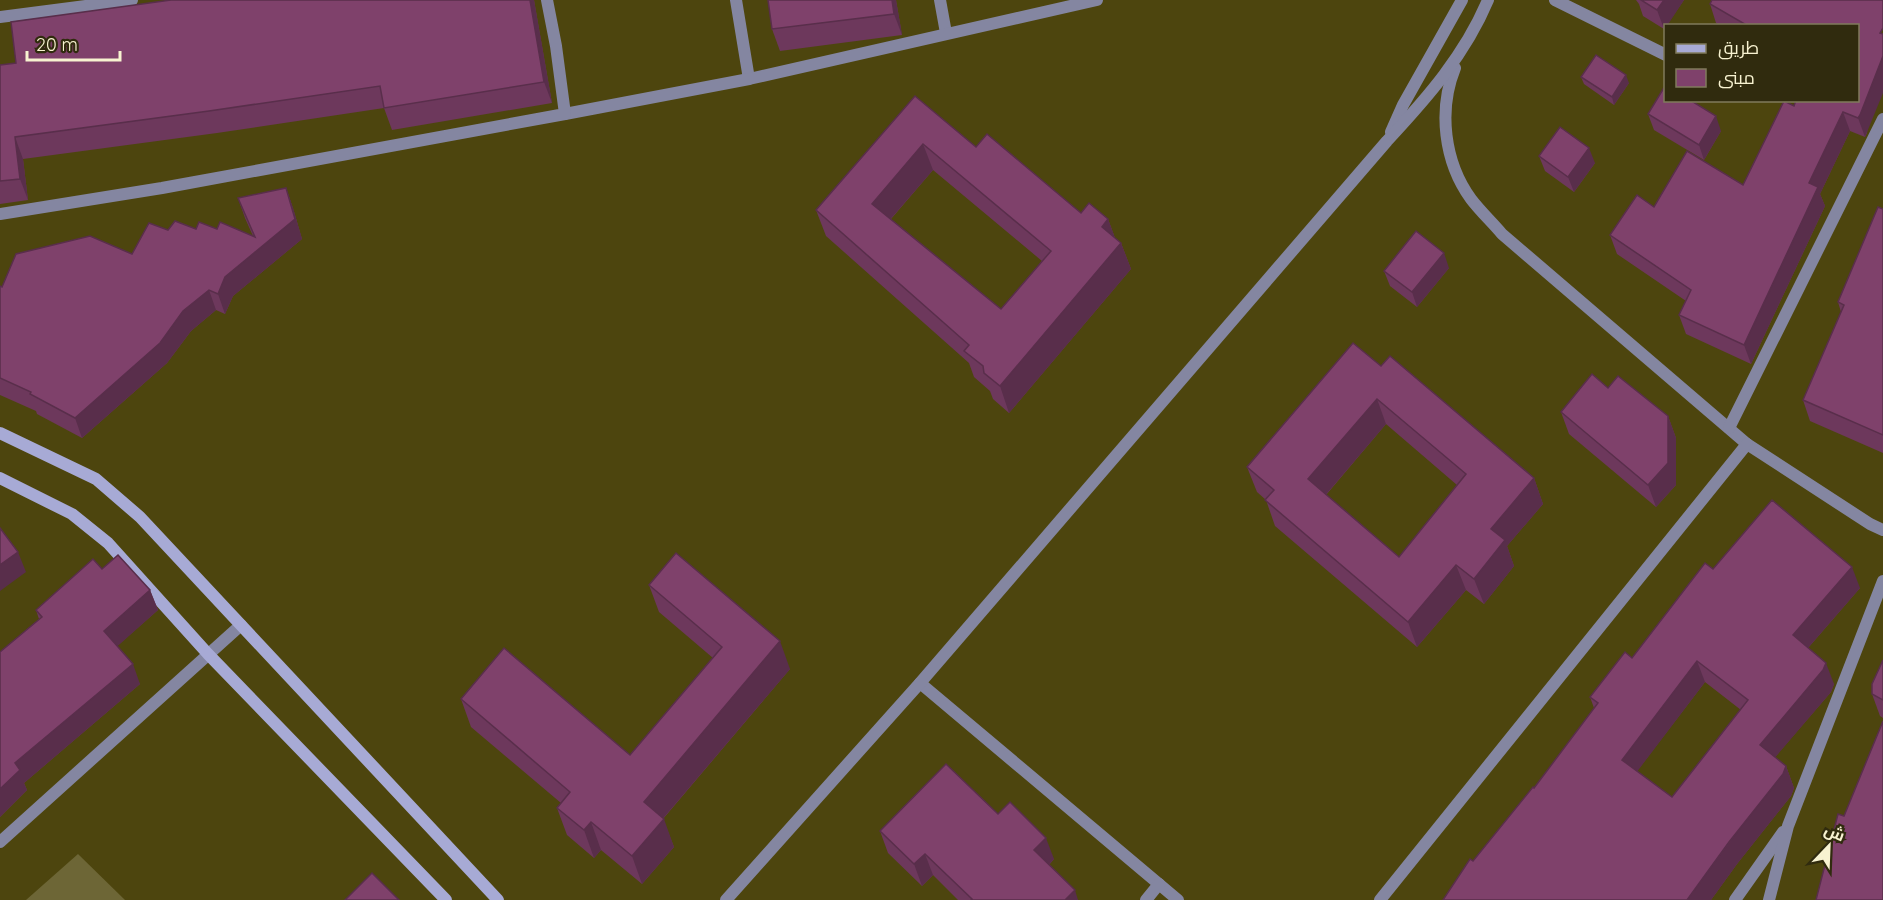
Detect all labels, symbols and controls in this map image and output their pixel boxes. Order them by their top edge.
scale bar [27,24,120,62]
legend [1664,24,1859,102]
text: 20 m [36,33,78,56]
text: طريق [1718,36,1759,60]
text: مبنى [1718,66,1755,89]
north arrow [1799,816,1859,876]
text: ش [1822,819,1848,845]

